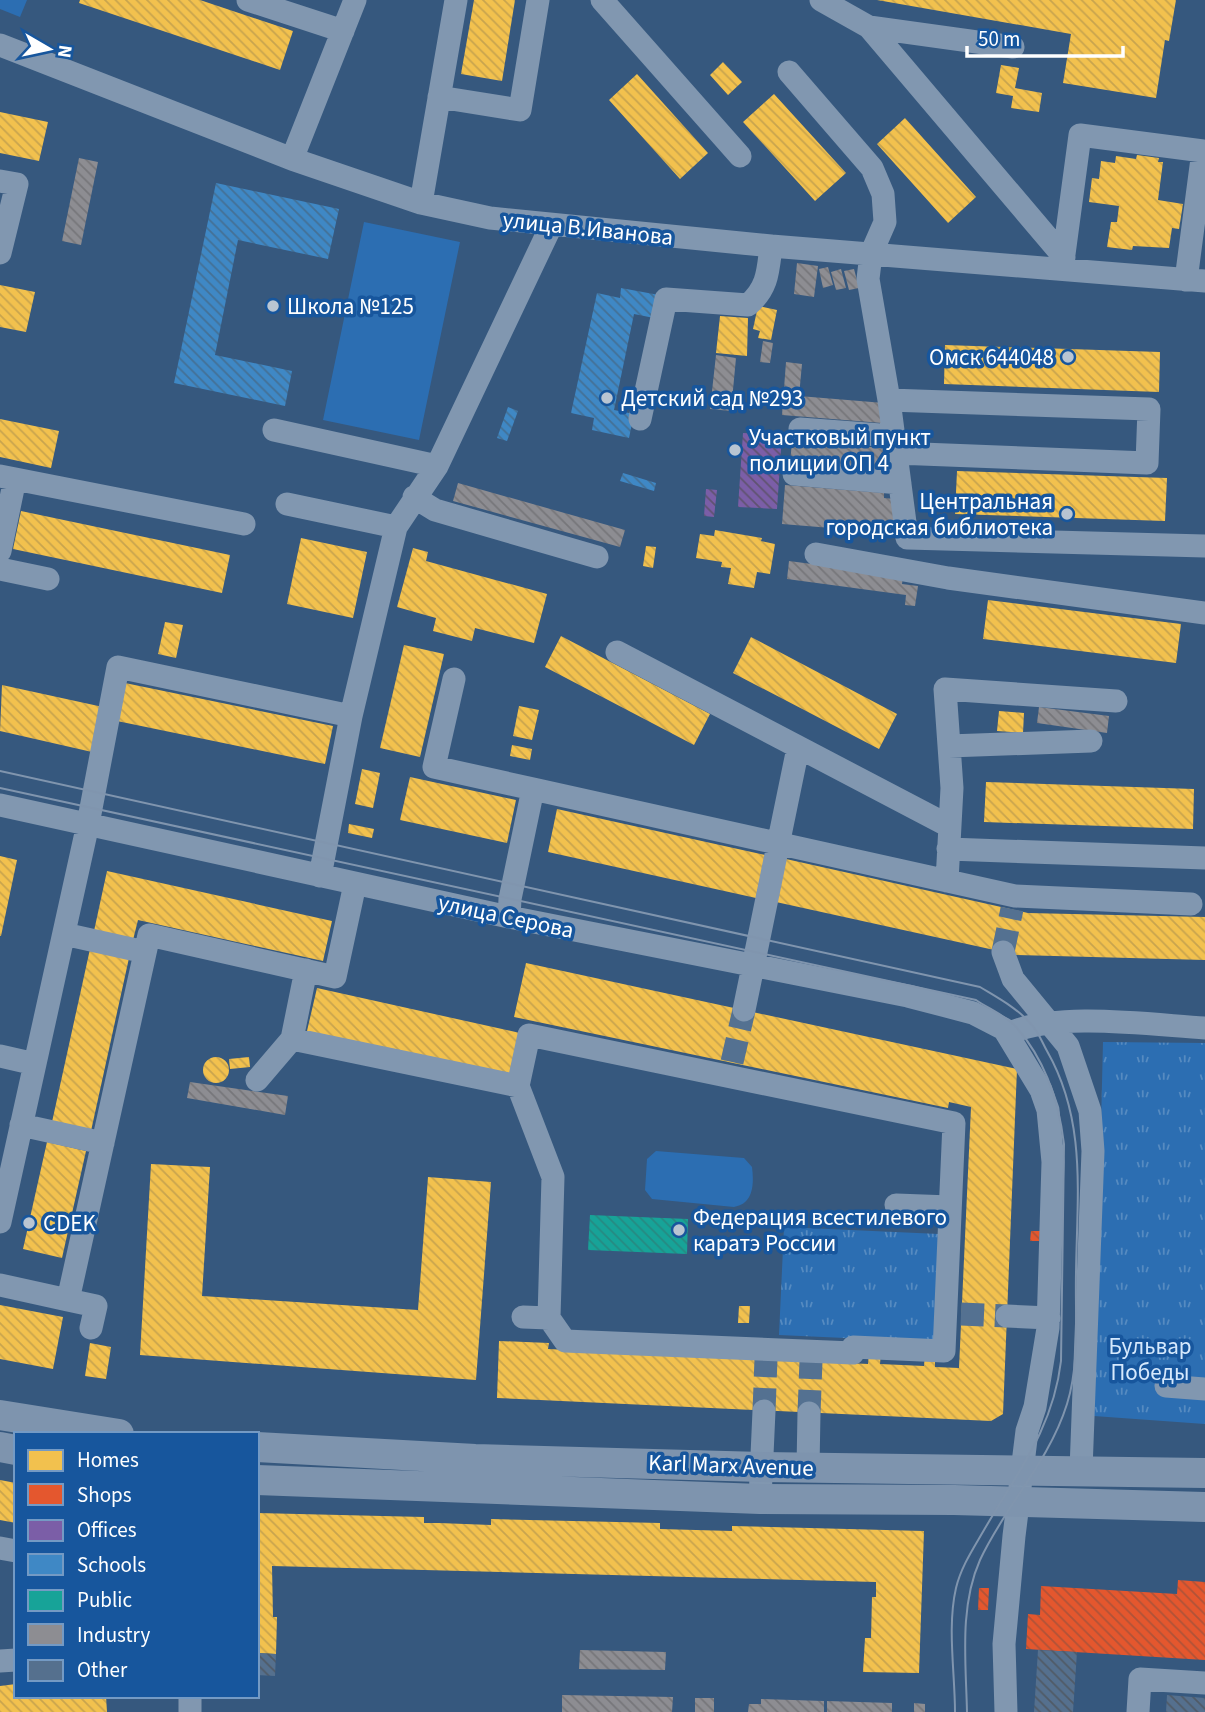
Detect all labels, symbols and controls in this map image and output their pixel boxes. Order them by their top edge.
north arrow [14,14,84,84]
scale bar [967,14,1123,58]
text: 50 m [978,24,1020,54]
text: N [50,43,79,60]
street label: улица В.Иванова [501,203,675,254]
place label: Школа №125 [287,290,414,323]
marker: Школа №125 [265,298,281,314]
place label: Омск 644048 [929,341,1054,374]
marker: Омск 644048 [1060,349,1076,365]
place label: Детский сад №293 [621,382,803,415]
marker: Детский сад №293 [599,390,615,406]
place label: Участковый пункт полиции ОП 4 [749,421,931,480]
marker: Участковый пункт полиции ОП 4 [727,442,743,458]
place label: Центральная городская библиотека [825,485,1053,544]
marker: Центральная городская библиотека [1059,506,1075,522]
street label: улица Серова [435,886,577,947]
place label: Федерация всестилевого каратэ России [693,1201,947,1260]
place label: CDEK [43,1207,96,1240]
marker: CDEK [21,1215,37,1231]
marker: Федерация всестилевого каратэ России [671,1222,687,1238]
park label: Бульвар Победы [1108,1330,1192,1389]
legend [14,1432,259,1698]
text: Homes [77,1445,139,1475]
street label: Karl Marx Avenue [648,1446,814,1485]
text: Shops [77,1480,132,1510]
text: Offices [77,1515,137,1545]
text: Schools [77,1550,146,1580]
text: Public [77,1585,132,1615]
text: Industry [77,1620,150,1650]
text: Other [77,1655,128,1685]

